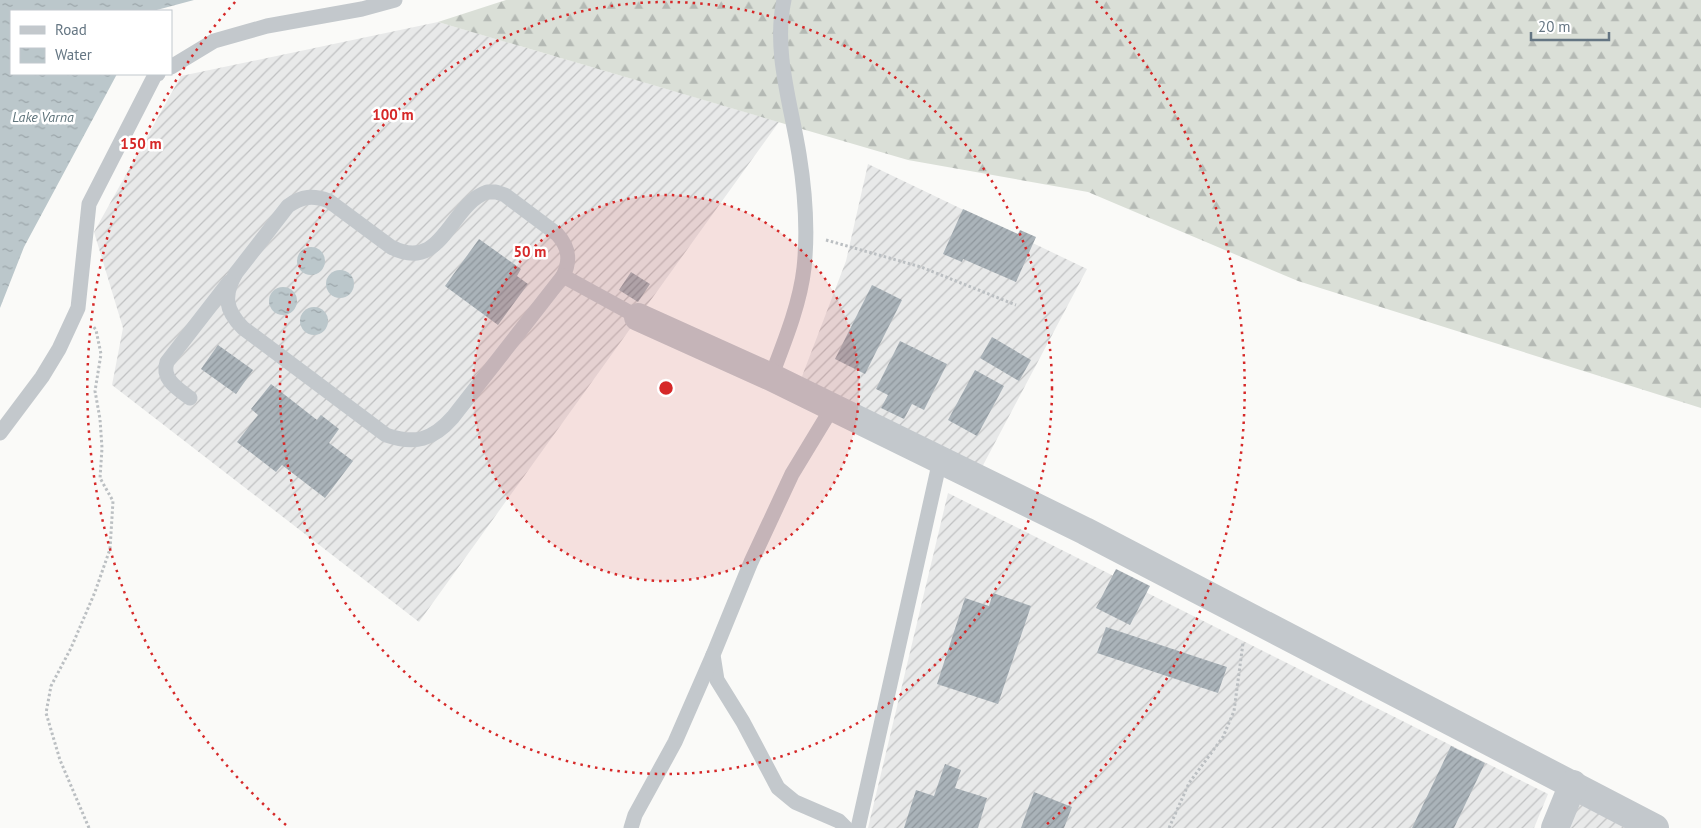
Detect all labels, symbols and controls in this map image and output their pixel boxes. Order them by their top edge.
legend [10,10,172,75]
scale bar [1531,10,1608,42]
text: 20 m [1538,17,1571,36]
text: Road [55,20,87,39]
text: Water [55,45,92,64]
text: 100 m [372,105,414,124]
water label: Lake Varna [12,108,74,126]
text: 150 m [120,134,162,153]
text: 50 m [514,242,546,261]
centre of rings [657,379,675,397]

